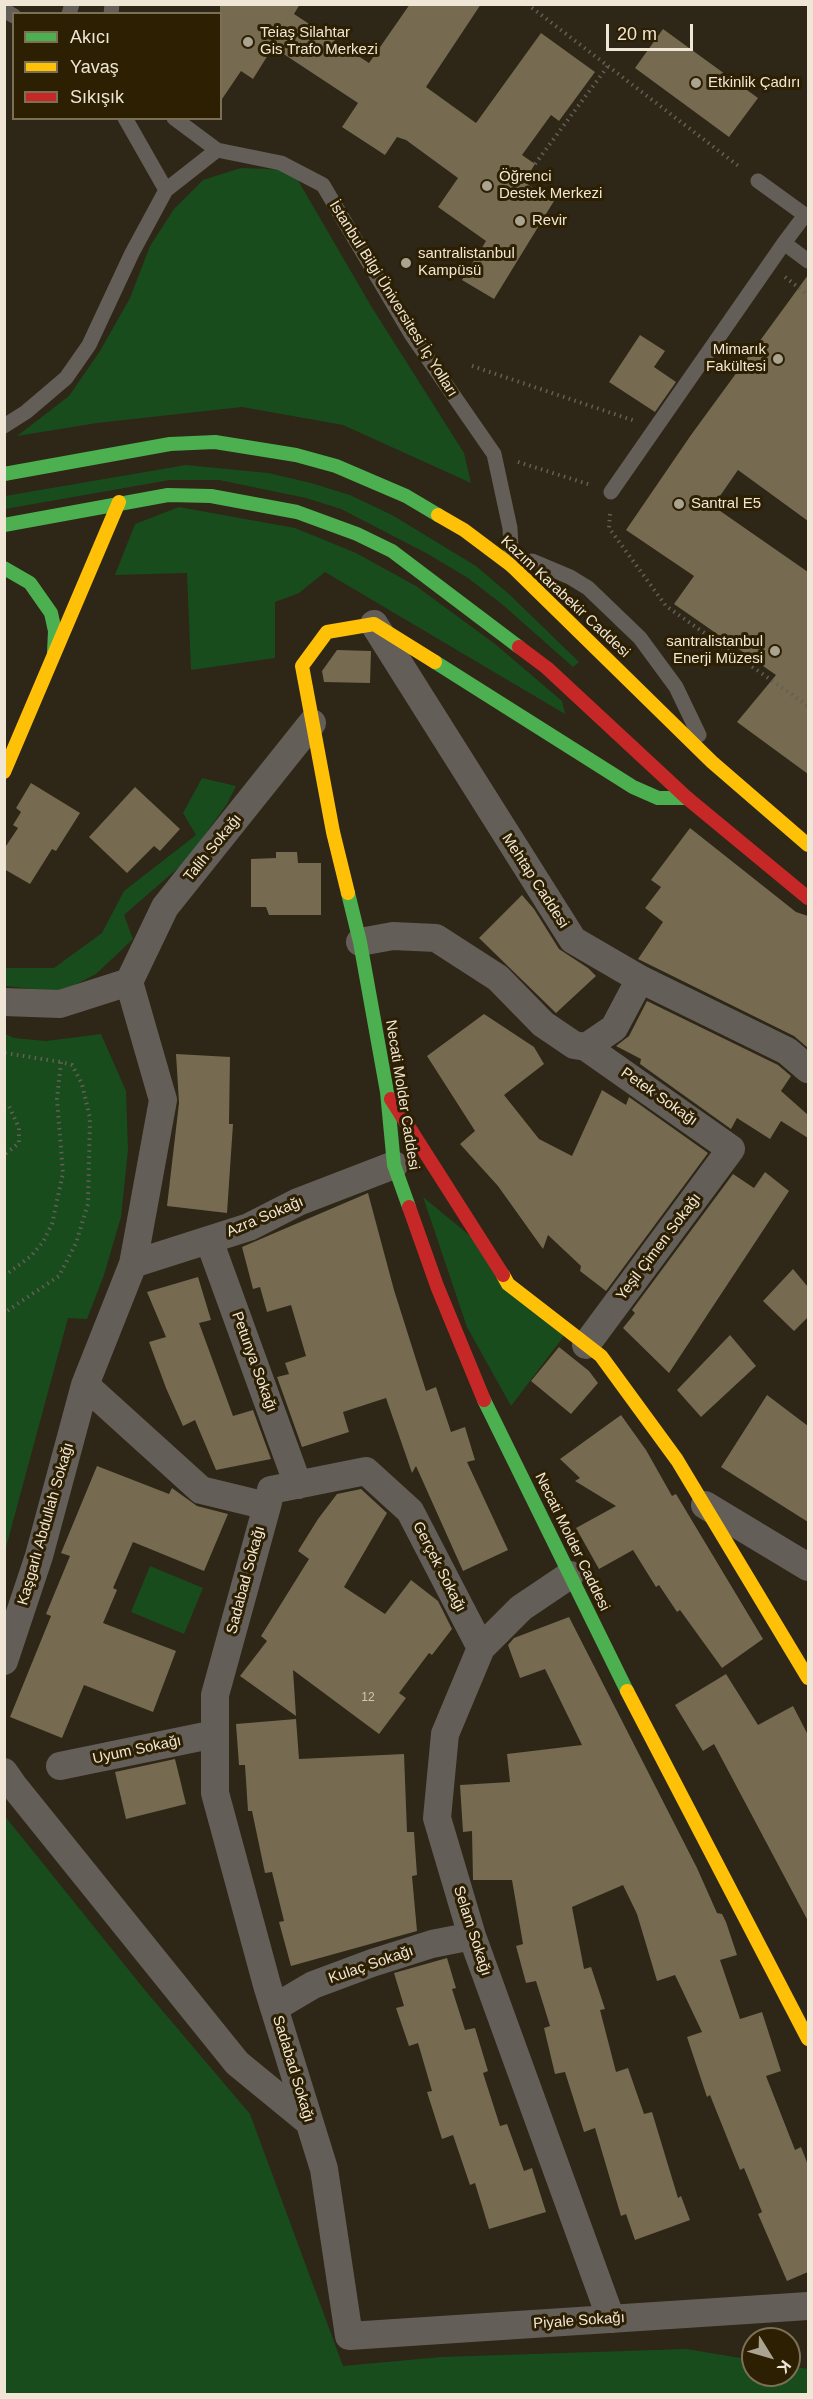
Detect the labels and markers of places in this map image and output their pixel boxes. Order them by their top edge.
place label: Teiaş Silahtar Gis Trafo Merkezi [260,24,378,59]
marker: Teiaş Silahtar Gis Trafo Merkezi [241,35,255,49]
place label: Etkinlik Çadırı [708,74,801,92]
marker: Etkinlik Çadırı [689,76,703,90]
place label: Öğrenci Destek Merkezi [499,168,602,203]
marker: Öğrenci Destek Merkezi [480,179,494,193]
place label: Revir [532,212,567,230]
marker: Revir [513,214,527,228]
place label: santralistanbul Kampüsü [418,245,515,280]
marker: santralistanbul Kampüsü [399,256,413,270]
place label: Mimarık Fakültesi [706,341,766,376]
marker: Mimarık Fakültesi [771,352,785,366]
place label: Santral E5 [691,495,761,513]
marker: Santral E5 [672,497,686,511]
place label: santralistanbul Enerji Müzesi [666,633,763,668]
marker: santralistanbul Enerji Müzesi [768,644,782,658]

